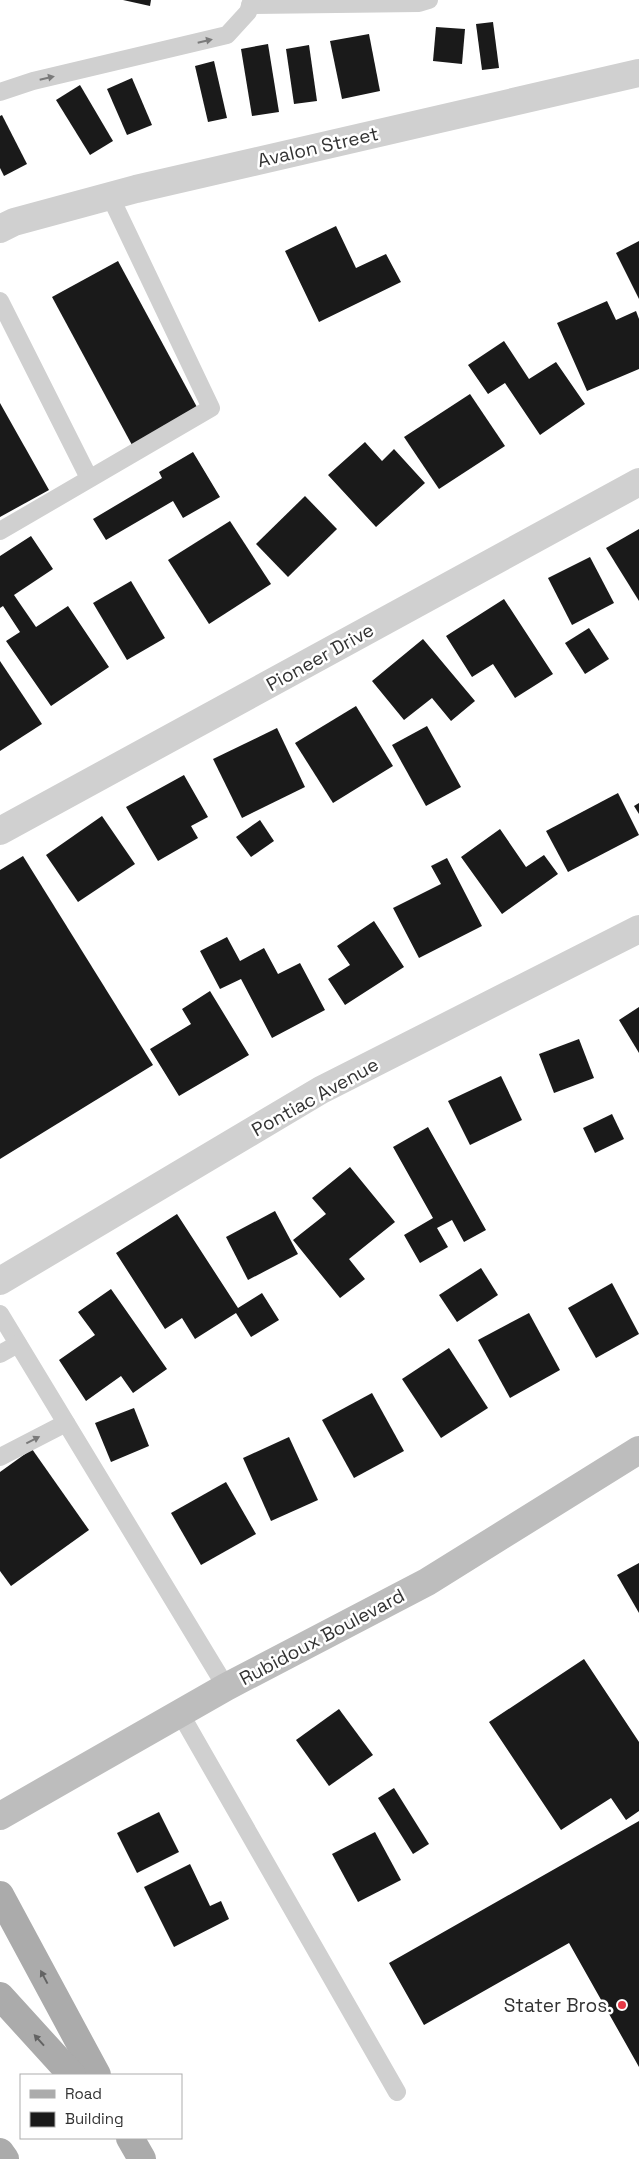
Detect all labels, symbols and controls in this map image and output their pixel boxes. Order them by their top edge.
one-way arrow [197,37,212,45]
one-way arrow [39,74,54,82]
street label: Avalon Street [255,121,381,173]
street label: Pioneer Drive [262,617,378,697]
street label: Pontiac Avenue [247,1052,383,1142]
one-way arrow [26,1436,40,1444]
street label: Rubidoux Boulevard [235,1583,409,1691]
one-way arrow [40,1970,48,1984]
place label: Stater Bros. [504,1993,612,2018]
marker: Stater Bros. [616,1999,628,2011]
one-way arrow [33,2034,45,2046]
legend [20,2074,182,2139]
text: Road [65,2084,102,2103]
text: Building [65,2109,124,2128]

